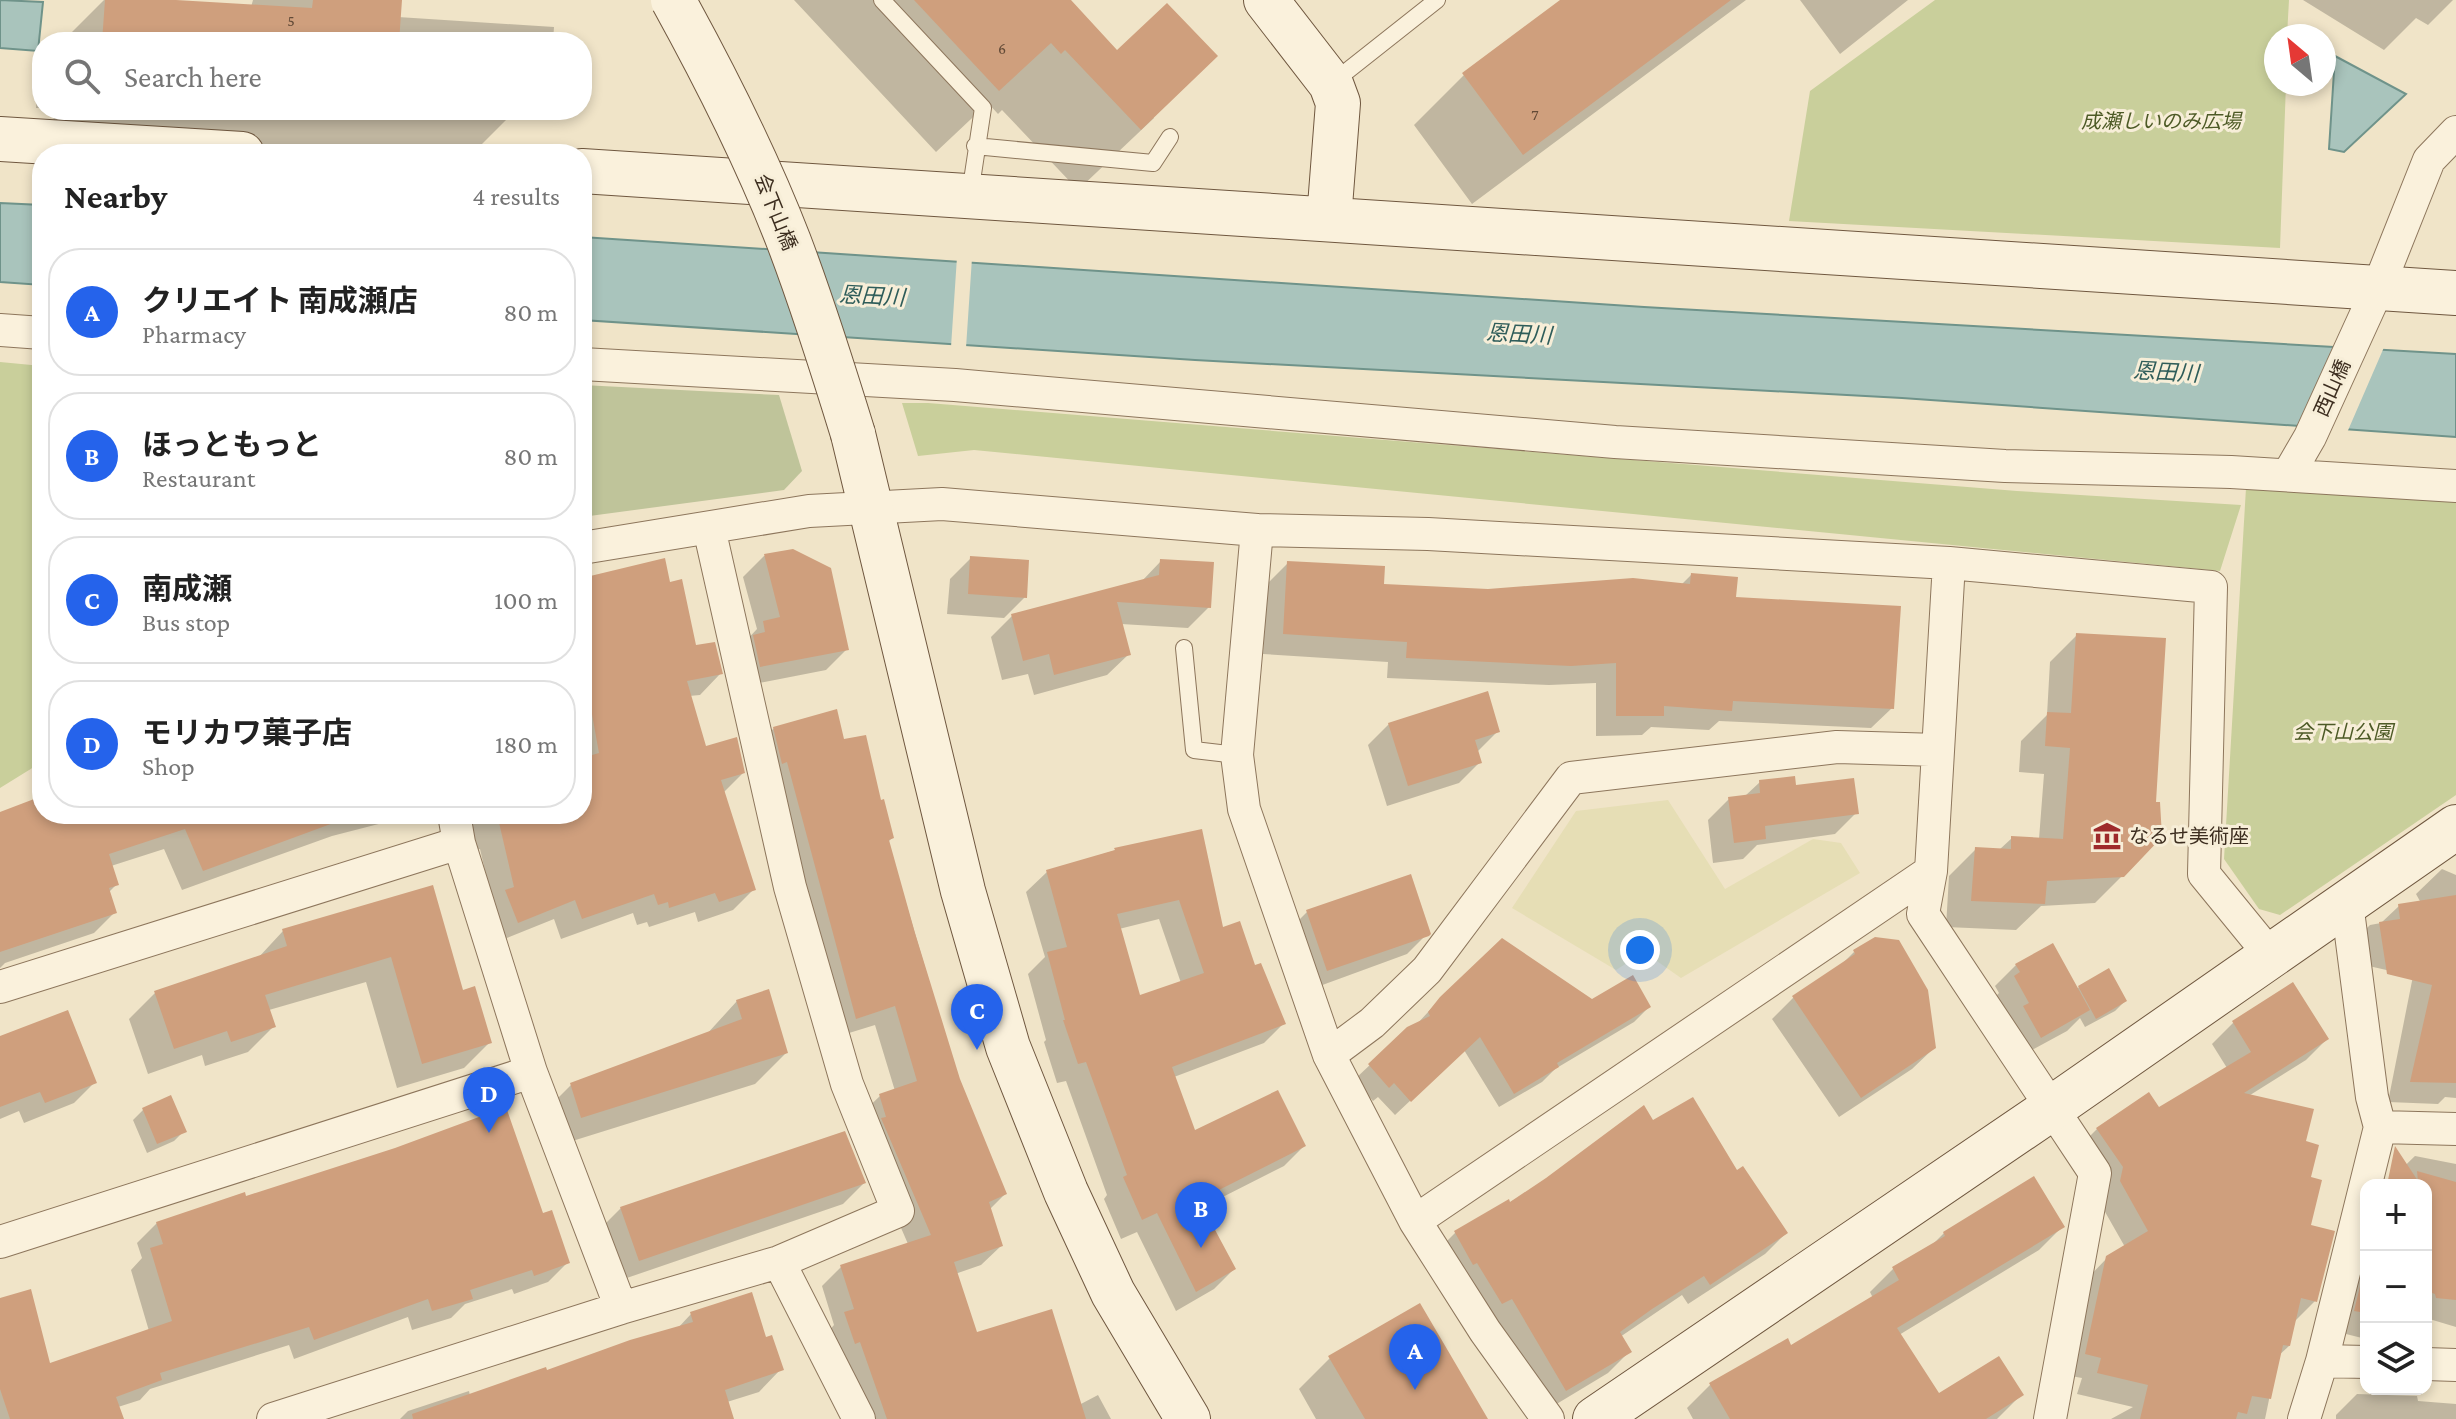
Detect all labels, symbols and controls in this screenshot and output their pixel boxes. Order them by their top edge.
house number: 5 [287,12,295,29]
north arrow [2264,24,2336,96]
search box [32,32,592,120]
house number: 6 [998,40,1006,57]
icon: search [60,54,104,98]
text: Search here [124,60,262,93]
house number: 7 [1531,106,1539,123]
park label: 成瀬しいのみ広場 [2081,110,2243,132]
street label: 会下山橋 [751,171,801,253]
text: Nearby [64,178,167,215]
text: 4 results [472,182,560,211]
water label: 恩田川 [838,282,908,310]
text: クリエイト 南成瀬店 [142,284,418,317]
text: A [84,298,100,327]
text: 80 m [504,298,558,327]
text: Pharmacy [142,320,246,349]
water label: 恩田川 [1485,320,1555,348]
street label: 西山橋 [2310,356,2354,420]
water label: 恩田川 [2132,358,2202,386]
text: ほっともっと [142,428,322,461]
text: B [84,442,100,471]
text: 80 m [504,442,558,471]
text: Restaurant [142,464,255,493]
text: 南成瀬 [142,572,232,605]
text: C [84,586,100,615]
text: 100 m [494,586,558,615]
text: Bus stop [142,608,230,637]
text: モリカワ菓子店 [142,716,352,749]
park label: 会下山公園 [2293,721,2396,743]
text: D [83,730,101,759]
text: 180 m [495,730,558,759]
text: Shop [142,752,195,781]
museum icon: なるせ美術座 [2092,821,2122,851]
place label: なるせ美術座 [2129,825,2249,847]
your location [1620,930,1660,970]
pin: C [951,984,1003,1050]
pin: D [463,1067,515,1133]
map controls [2360,1179,2432,1395]
button: + [2360,1179,2432,1251]
pin: B [1175,1182,1227,1248]
button: − [2360,1251,2432,1323]
button: layers [2360,1323,2432,1395]
pin: A [1389,1324,1441,1390]

